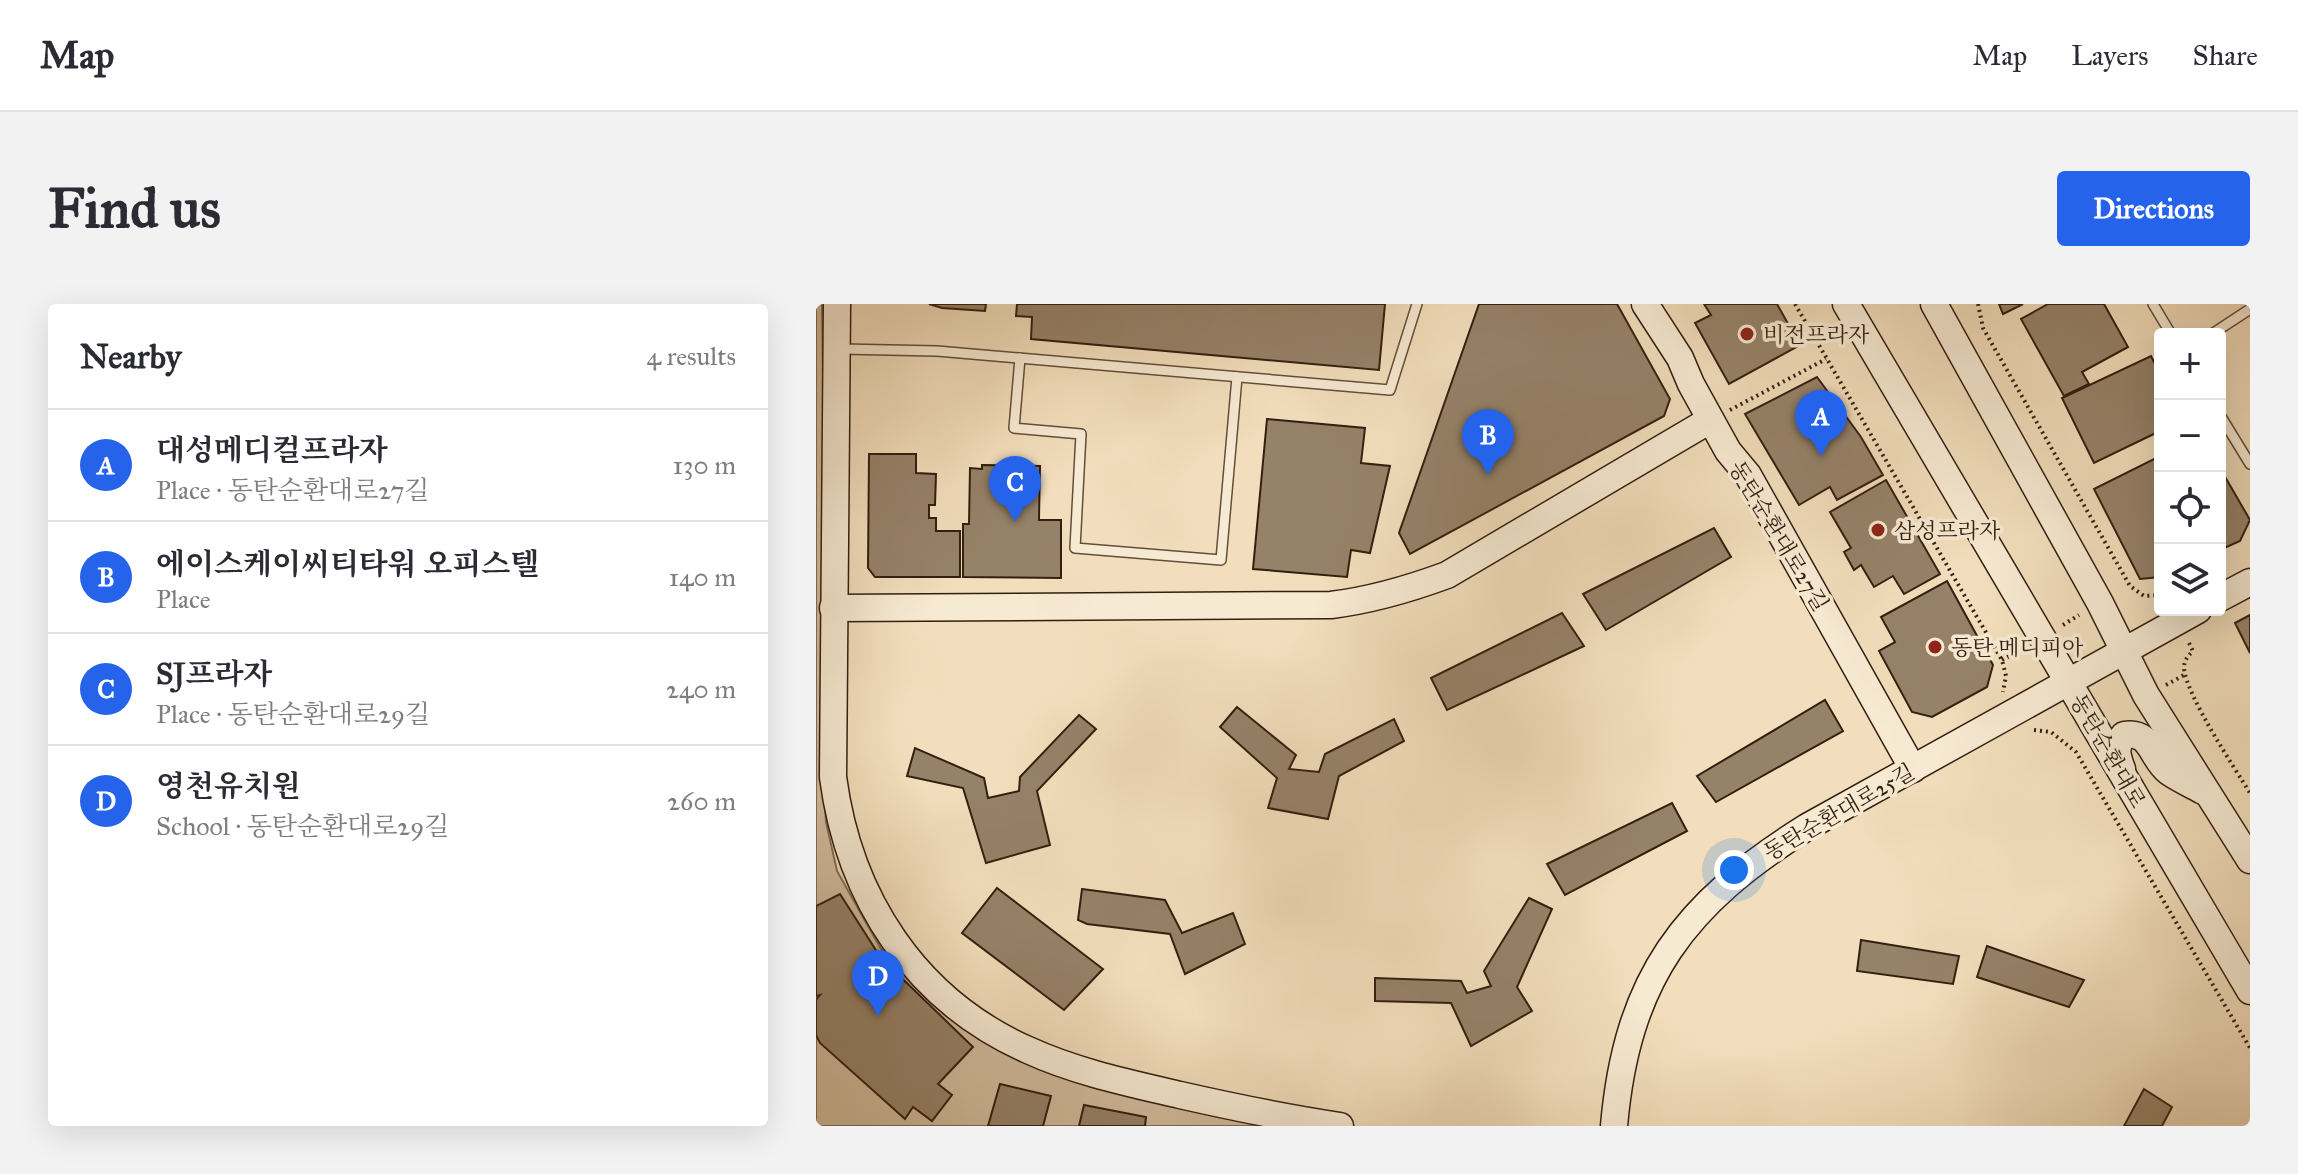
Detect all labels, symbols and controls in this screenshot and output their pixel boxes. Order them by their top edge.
text: Map [40,32,114,78]
text: Map [1972,38,2027,73]
text: Layers [2071,38,2149,73]
text: Share [2193,38,2258,73]
button: Directions [2057,171,2250,246]
text: Find us [48,174,221,242]
place label: 비전프라자 [1763,321,1870,348]
marker: 비전프라자 [1738,325,1756,343]
map controls [2154,328,2226,616]
button: + [2154,328,2226,400]
text: Nearby [80,336,182,377]
text: 4 results [647,340,736,372]
pin: A [1795,390,1847,456]
button: − [2154,400,2226,472]
pin: B [1462,409,1514,475]
text: 대성메디컬프라자 [156,432,388,468]
text: A [97,449,115,481]
text: 130 m [673,449,736,481]
pin: C [989,456,1041,522]
street label: 동탄순환대로27길 [1723,456,1835,616]
button: locate [2154,472,2226,544]
text: Place · 동탄순환대로27길 [156,474,429,506]
place label: 삼성프라자 [1894,517,2001,544]
marker: 삼성프라자 [1869,521,1887,539]
button: layers [2154,544,2226,616]
text: 에이스케이씨티타워 오피스텔 [156,546,539,582]
text: B [97,561,115,593]
text: 140 m [669,561,736,593]
text: Place [156,583,211,615]
place label: 동탄 메디피아 [1951,634,2084,661]
marker: 동탄 메디피아 [1926,638,1944,656]
text: SJ프라자 [156,656,272,692]
text: C [97,673,115,705]
text: 240 m [666,673,736,705]
street label: 동탄순환대로 [2064,689,2152,813]
text: Place · 동탄순환대로29길 [156,698,430,730]
street label: 동탄순환대로25길 [1759,758,1919,866]
text: 영천유치원 [156,768,301,804]
text: D [96,785,116,817]
text: 260 m [667,785,736,817]
text: School · 동탄순환대로29길 [156,810,449,842]
your location [1714,850,1754,890]
pin: D [852,950,904,1016]

